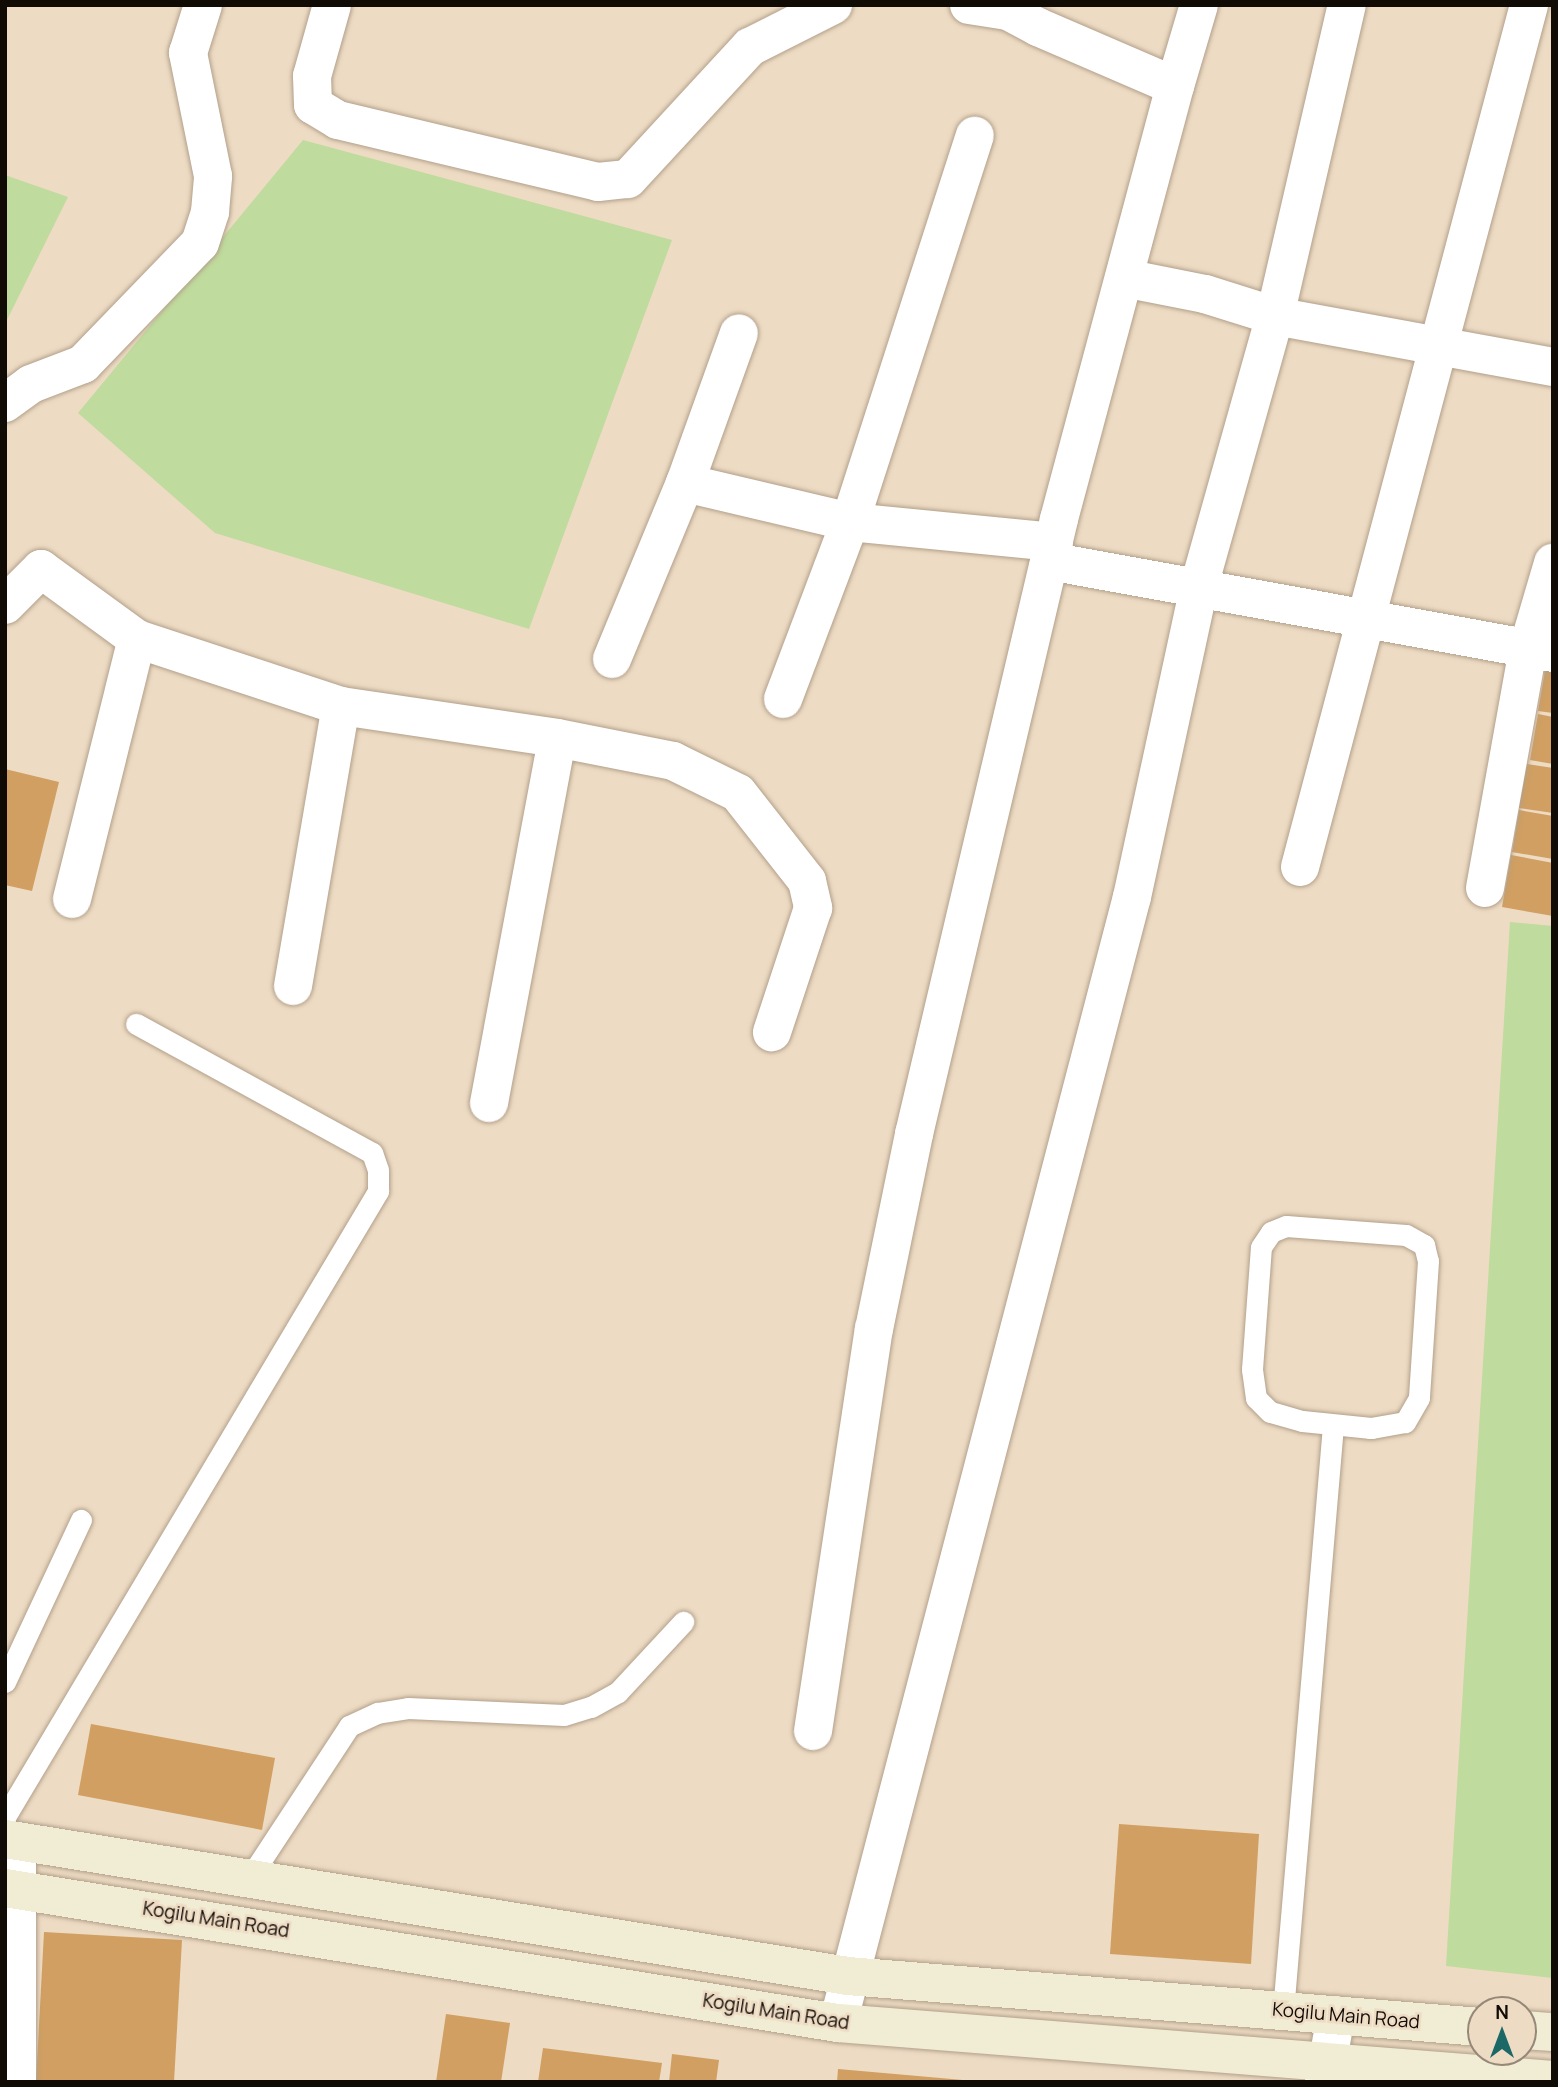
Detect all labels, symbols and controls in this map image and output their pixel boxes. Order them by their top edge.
street label: Kogilu Main Road [141,1897,291,1943]
street label: Kogilu Main Road [701,1989,851,2035]
north arrow [1467,1996,1537,2066]
street label: Kogilu Main Road [1271,1998,1421,2034]
text: N [1495,1999,1509,2025]

